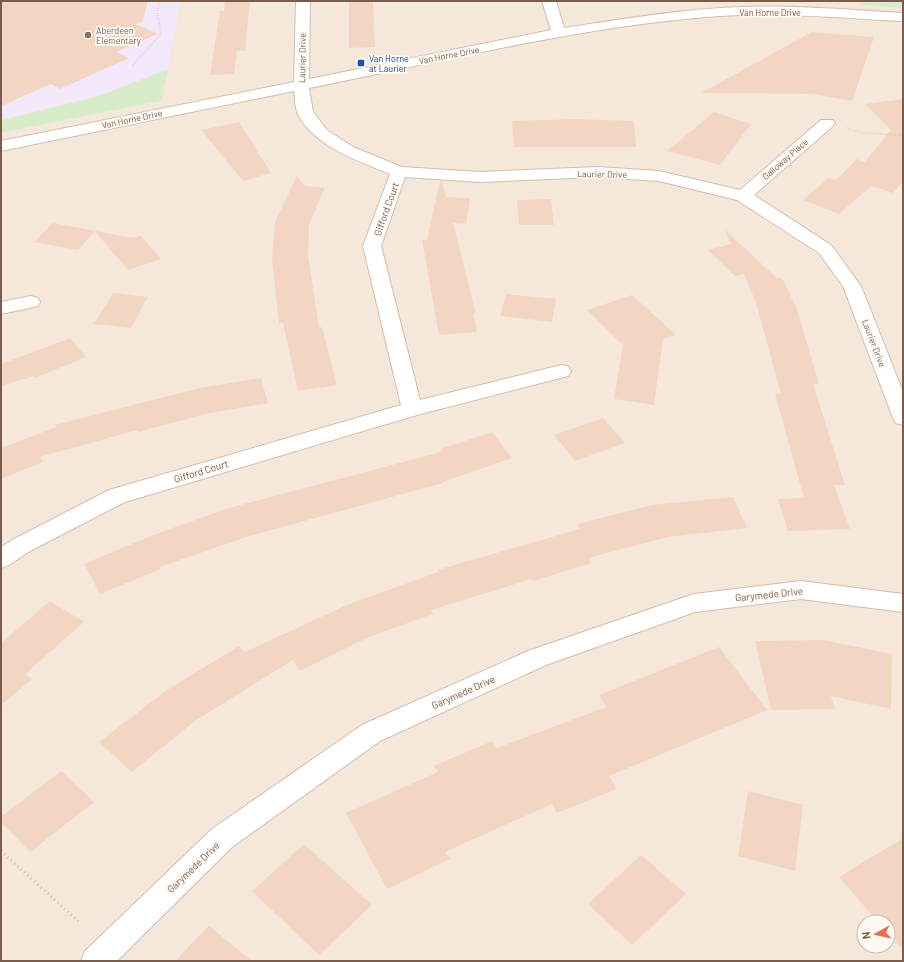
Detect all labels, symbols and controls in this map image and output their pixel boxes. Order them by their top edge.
street label: Van Horne Drive [739,7,801,18]
place label: Aberdeen Elementary [96,25,141,46]
marker: Aberdeen Elementary [83,30,93,40]
street label: Laurier Drive [296,33,308,83]
street label: Van Horne Drive [418,44,480,66]
place label: Van Horne at Laurier [369,53,409,74]
marker: Van Horne at Laurier [356,58,366,68]
street label: Van Horne Drive [101,107,163,131]
street label: Galloway Place [760,136,810,182]
street label: Laurier Drive [577,168,627,180]
street label: Gifford Court [371,180,401,237]
street label: Laurier Drive [860,318,888,369]
street label: Gifford Court [172,457,230,485]
street label: Garymede Drive [734,584,804,604]
street label: Garymede Drive [429,673,497,711]
street label: Garymede Drive [164,839,222,895]
north arrow [856,914,896,954]
text: N [859,931,873,940]

